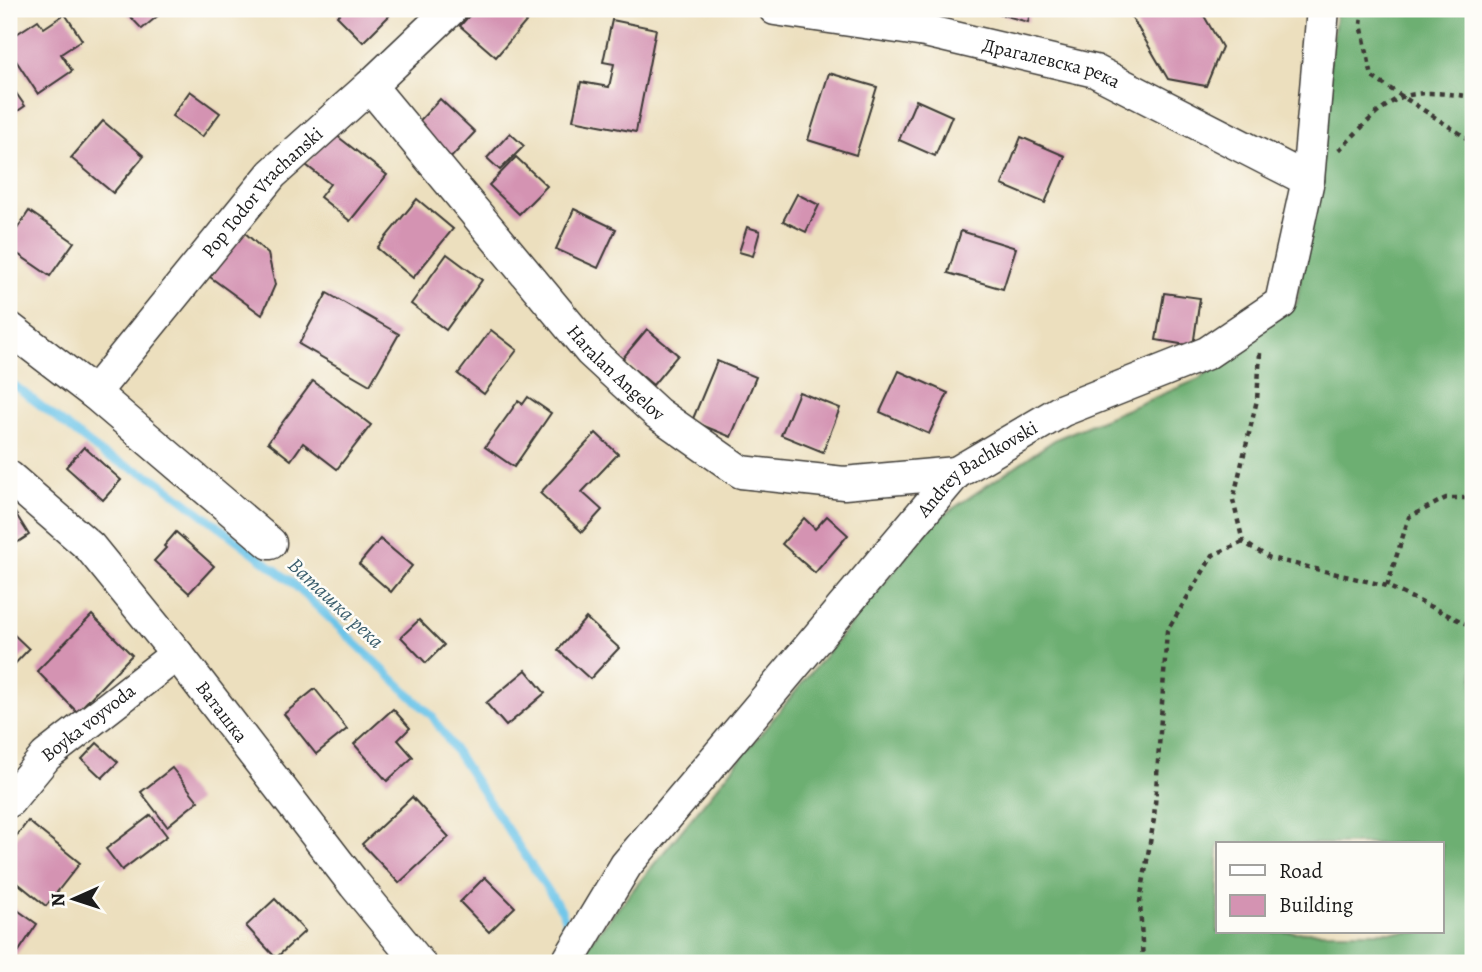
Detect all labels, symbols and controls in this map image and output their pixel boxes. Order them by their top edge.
street label: Драгалевска река [980,32,1125,95]
street label: Pop Todor Vrachanski [196,121,329,263]
street label: Haralan Angelov [561,319,670,428]
street label: Andrey Bachkovski [911,415,1042,524]
water label: Ваташка река [282,551,390,655]
street label: Ваташка [190,676,254,748]
street label: Boyka voyvoda [36,678,141,768]
legend [1216,842,1444,934]
text: Road [1279,857,1323,885]
north arrow [38,864,108,934]
text: Building [1279,891,1354,919]
text: N [45,892,71,907]

